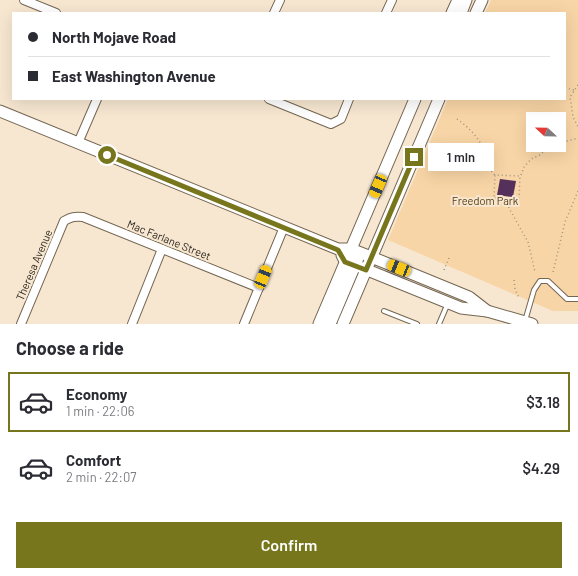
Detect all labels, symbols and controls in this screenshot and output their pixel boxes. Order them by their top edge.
text: North Mojave Road [52,28,176,46]
text: East Washington Avenue [52,67,216,85]
north arrow [526,112,566,152]
map controls [526,112,566,152]
callout: 1 min [428,143,494,171]
route start [98,146,116,164]
route end [405,148,423,166]
text: 1 min [447,149,475,165]
car [368,173,388,199]
park label: Freedom Park [452,194,519,207]
street label: Mac Farlane Street [125,217,213,262]
street label: Theresa Avenue [13,227,54,302]
car [386,258,412,278]
car [253,264,273,290]
text: Choose a ride [16,337,124,359]
icon: car [18,384,54,420]
text: Economy [66,385,127,403]
text: $3.18 [526,393,560,411]
text: 1 min · 22:06 [66,403,135,419]
icon: car [18,450,54,486]
text: Comfort [66,451,121,469]
text: $4.29 [522,459,560,477]
text: 2 min · 22:07 [66,469,136,485]
button: Confirm [16,522,562,568]

